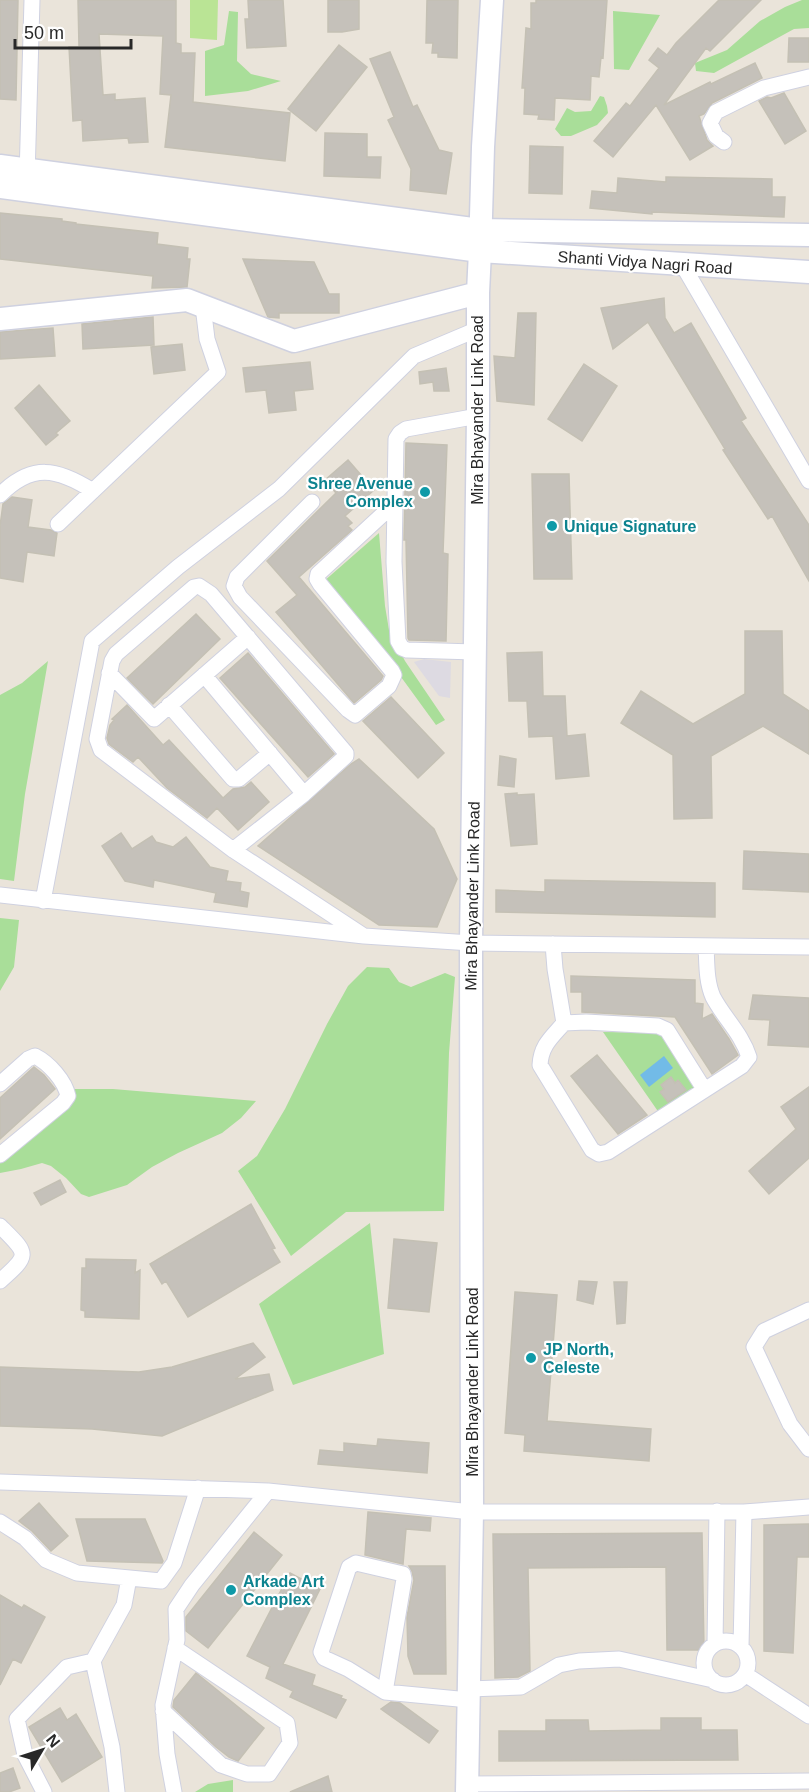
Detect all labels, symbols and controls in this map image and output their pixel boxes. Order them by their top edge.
scale bar [15,12,130,50]
text: 50 m [24,23,64,43]
street label: Shanti Vidya Nagri Road [557,248,733,277]
street label: Mira Bhayander Link Road [469,315,486,505]
place label: Shree Avenue Complex [307,475,413,510]
marker: Shree Avenue Complex [418,485,432,499]
place label: Unique Signature [564,518,697,535]
marker: Unique Signature [545,519,559,533]
street label: Mira Bhayander Link Road [462,801,483,991]
street label: Mira Bhayander Link Road [464,1287,481,1477]
place label: JP North, Celeste [543,1341,614,1376]
marker: JP North, Celeste [524,1351,538,1365]
place label: Arkade Art Complex [243,1573,325,1608]
marker: Arkade Art Complex [224,1583,238,1597]
north arrow [12,1720,72,1780]
text: N [43,1731,64,1751]

